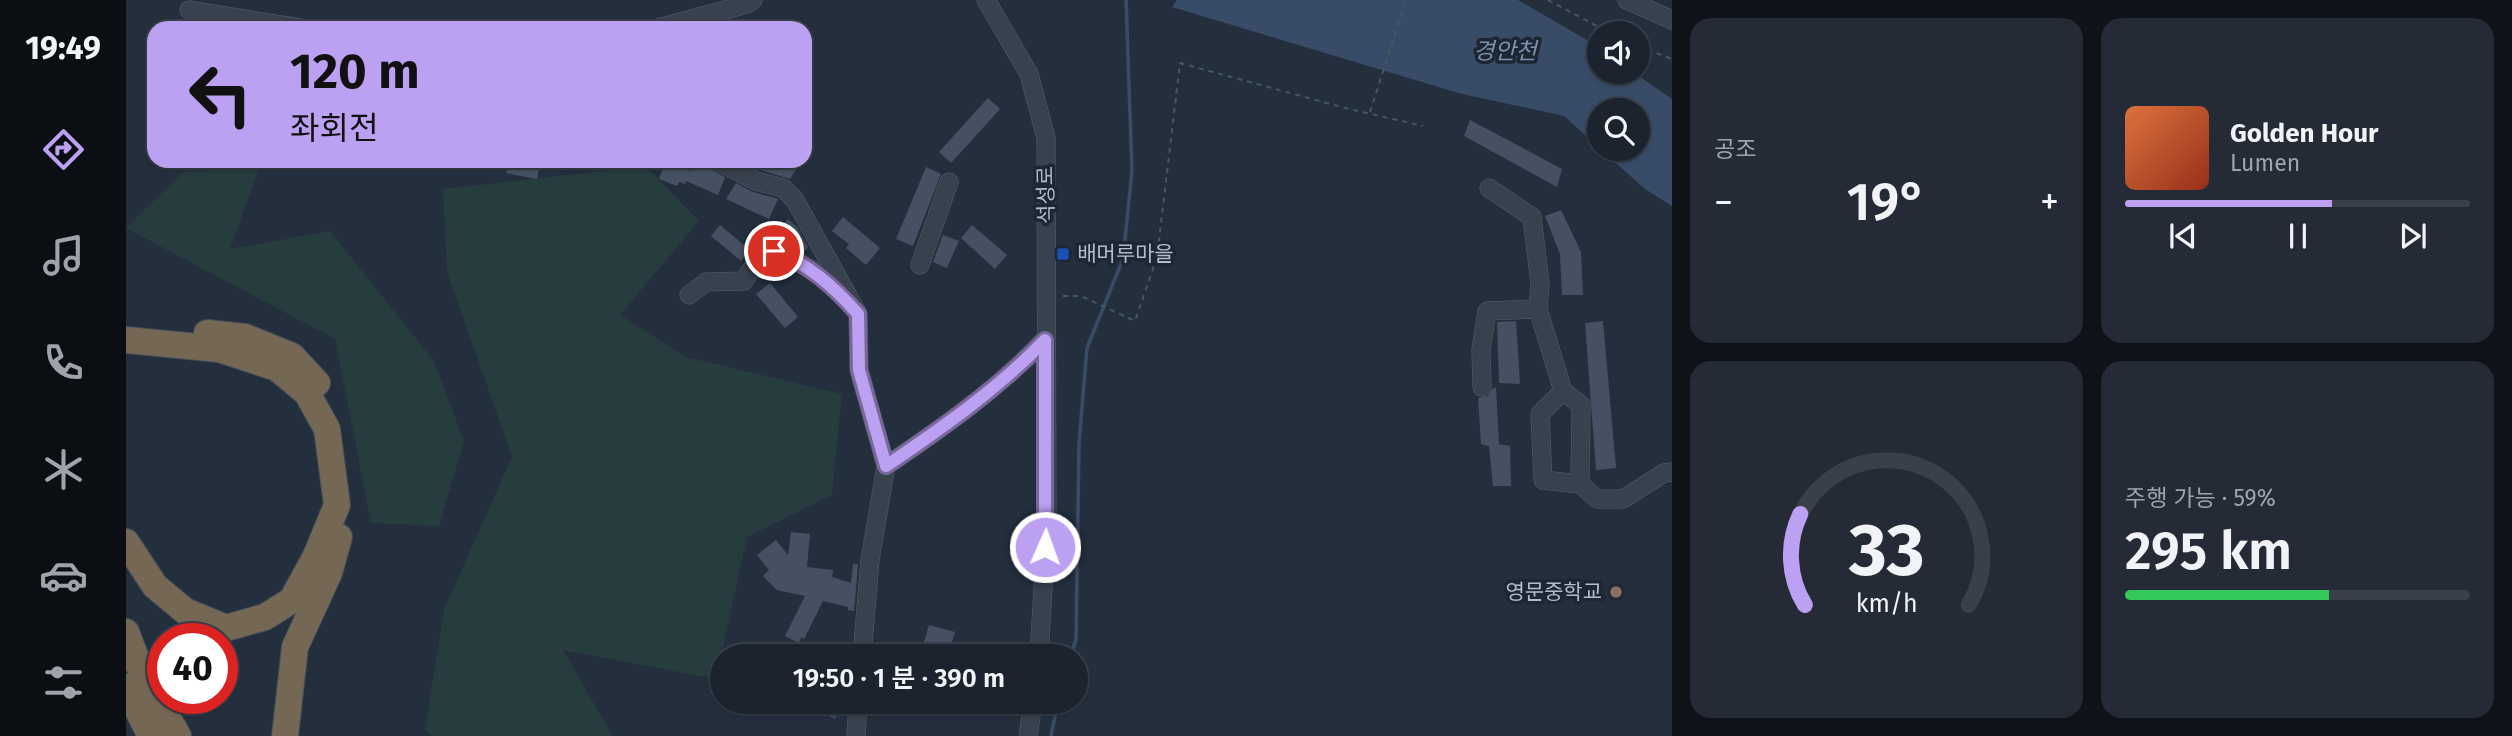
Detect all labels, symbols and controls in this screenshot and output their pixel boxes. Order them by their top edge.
map controls [1587,21,1650,161]
button: sound [1587,21,1650,84]
text: 19:49 [25,29,101,67]
water label: 경안천 [1473,37,1540,65]
text: 120 m [290,42,420,101]
icon: left [175,49,266,140]
button: search [1587,98,1650,161]
text: 좌회전 [290,109,378,147]
text: Golden Hour [2230,118,2378,149]
icon: directions [39,125,88,174]
text: 공조 [1714,135,1756,163]
text: Lumen [2230,149,2300,177]
street label: 석성로 [1032,166,1060,224]
text: 19° [1847,171,1926,234]
text: − [1714,179,1733,225]
text: + [2040,179,2059,225]
icon: previous [2164,217,2202,255]
icon: pause [2279,217,2317,255]
icon: next [2394,217,2432,255]
pin [744,221,804,281]
icon: music [39,231,88,280]
icon: arrive [755,232,793,270]
place label: 배머루마을 [1077,241,1174,267]
marker: 배머루마을 [1055,246,1071,262]
icon: phone [39,338,88,387]
icon: climate [39,445,88,494]
text: 주행 가능 · 59% [2125,484,2276,512]
text: 33 [1848,508,1924,595]
position arrow [1008,510,1082,584]
text: 295 km [2125,520,2292,583]
icon: car [39,551,88,600]
place label: 영문중학교 [1505,579,1602,605]
marker: 영문중학교 [1608,584,1624,600]
text: km/h [1856,589,1917,619]
speed limit sign: 40 [147,623,238,714]
icon: filters [39,658,88,707]
text: 19:50 · 1 분 · 390 m [793,663,1005,694]

